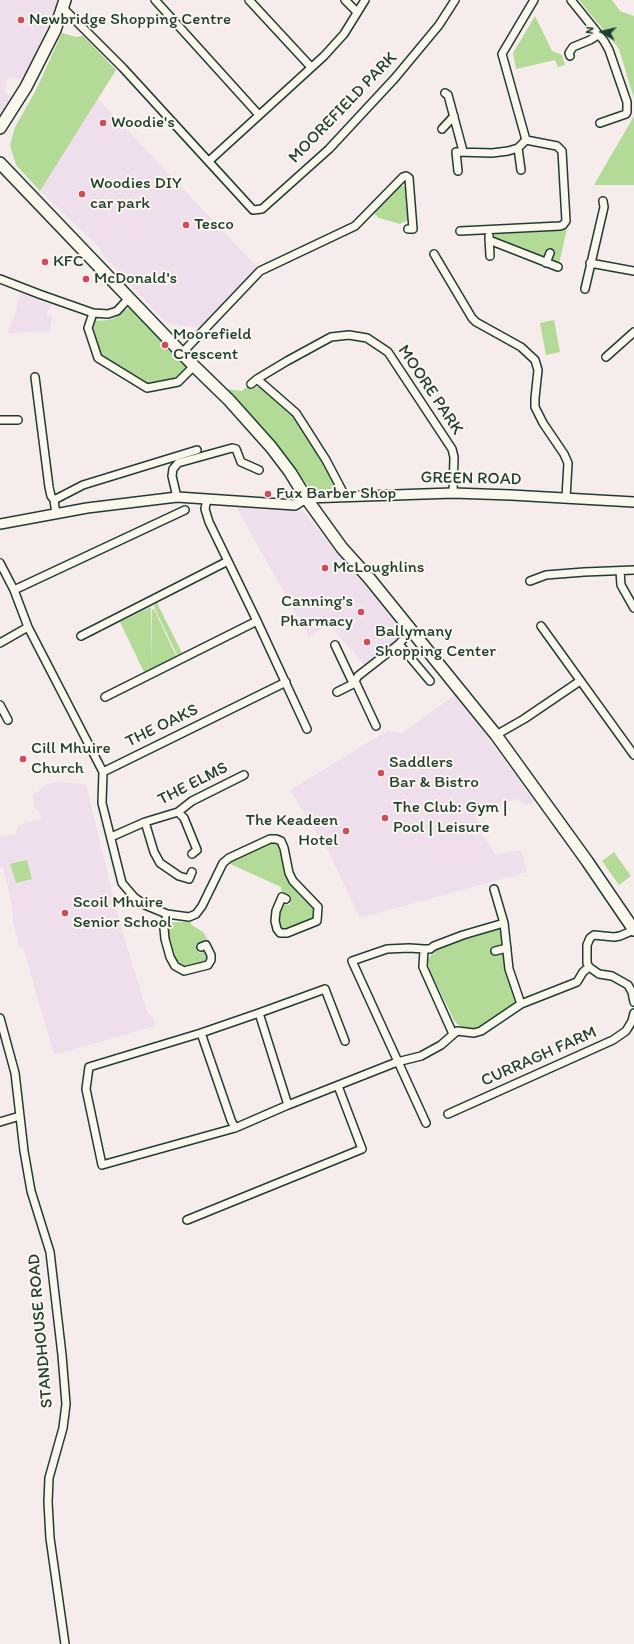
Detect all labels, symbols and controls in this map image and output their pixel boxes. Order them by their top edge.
place label: Newbridge Shopping Centre [29,10,231,30]
north arrow [582,12,622,52]
marker: Newbridge Shopping Centre [16,15,26,25]
text: N [583,26,597,35]
street label: MOOREFIELD PARK [285,48,401,168]
place label: Woodie's [111,113,175,133]
marker: Woodie's [98,118,108,128]
place label: Woodies DIY car park [90,174,182,214]
marker: Woodies DIY car park [77,189,87,199]
place label: Tesco [194,215,234,235]
marker: Tesco [181,220,191,230]
place label: KFC [53,252,84,272]
marker: KFC [40,257,50,267]
place label: McDonald's [94,269,177,289]
marker: McDonald's [81,274,91,284]
place label: Moorefield Crescent [173,325,252,365]
marker: Moorefield Crescent [160,340,170,350]
street label: MOORE PARK [393,342,467,438]
street label: GREEN ROAD [420,468,522,490]
place label: Fux Barber Shop [276,484,396,504]
marker: Fux Barber Shop [263,489,273,499]
place label: McLoughlins [333,558,424,578]
marker: McLoughlins [320,563,330,573]
place label: Canning's Pharmacy [280,592,353,632]
marker: Canning's Pharmacy [356,607,366,617]
place label: Ballymany Shopping Center [375,622,496,662]
marker: Ballymany Shopping Center [362,637,372,647]
street label: THE OAKS [122,700,202,752]
place label: Cill Mhuire Church [31,739,111,779]
place label: Saddlers Bar & Bistro [389,753,479,793]
marker: Cill Mhuire Church [18,754,28,764]
street label: THE ELMS [155,758,231,810]
marker: Saddlers Bar & Bistro [376,768,386,778]
place label: The Club: Gym | Pool | Leisure [393,798,508,838]
place label: The Keadeen Hotel [245,811,338,851]
marker: The Club: Gym | Pool | Leisure [380,813,390,823]
marker: The Keadeen Hotel [341,826,351,836]
place label: Scoil Mhuire Senior School [73,893,172,933]
marker: Scoil Mhuire Senior School [60,908,70,918]
street label: CURRAGH FARM [478,1022,600,1092]
street label: STANDHOUSE ROAD [24,1253,58,1409]

